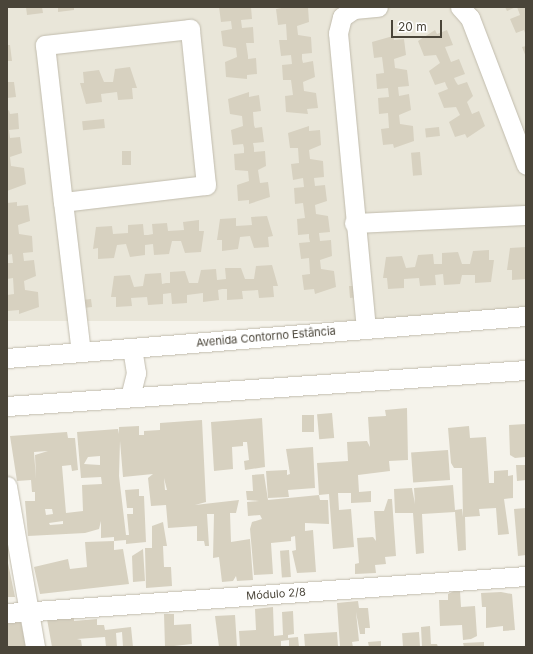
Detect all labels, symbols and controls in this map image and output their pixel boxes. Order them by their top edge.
scale bar [393,12,444,38]
text: 20 m [398,19,427,34]
street label: Avenida Contorno Estância [196,324,336,350]
street label: Módulo 2/8 [246,585,306,603]

